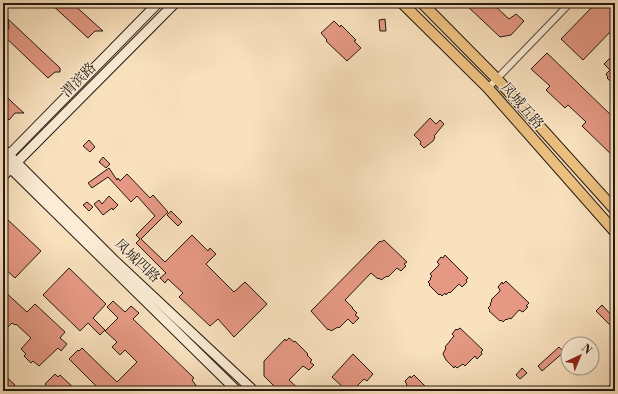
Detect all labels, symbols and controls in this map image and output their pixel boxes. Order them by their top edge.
street label: 渭滨路 [58,59,100,101]
street label: 凤城五路 [497,79,547,133]
street label: 凤城四路 [110,235,164,287]
north arrow [560,336,600,376]
text: N [578,341,594,358]

